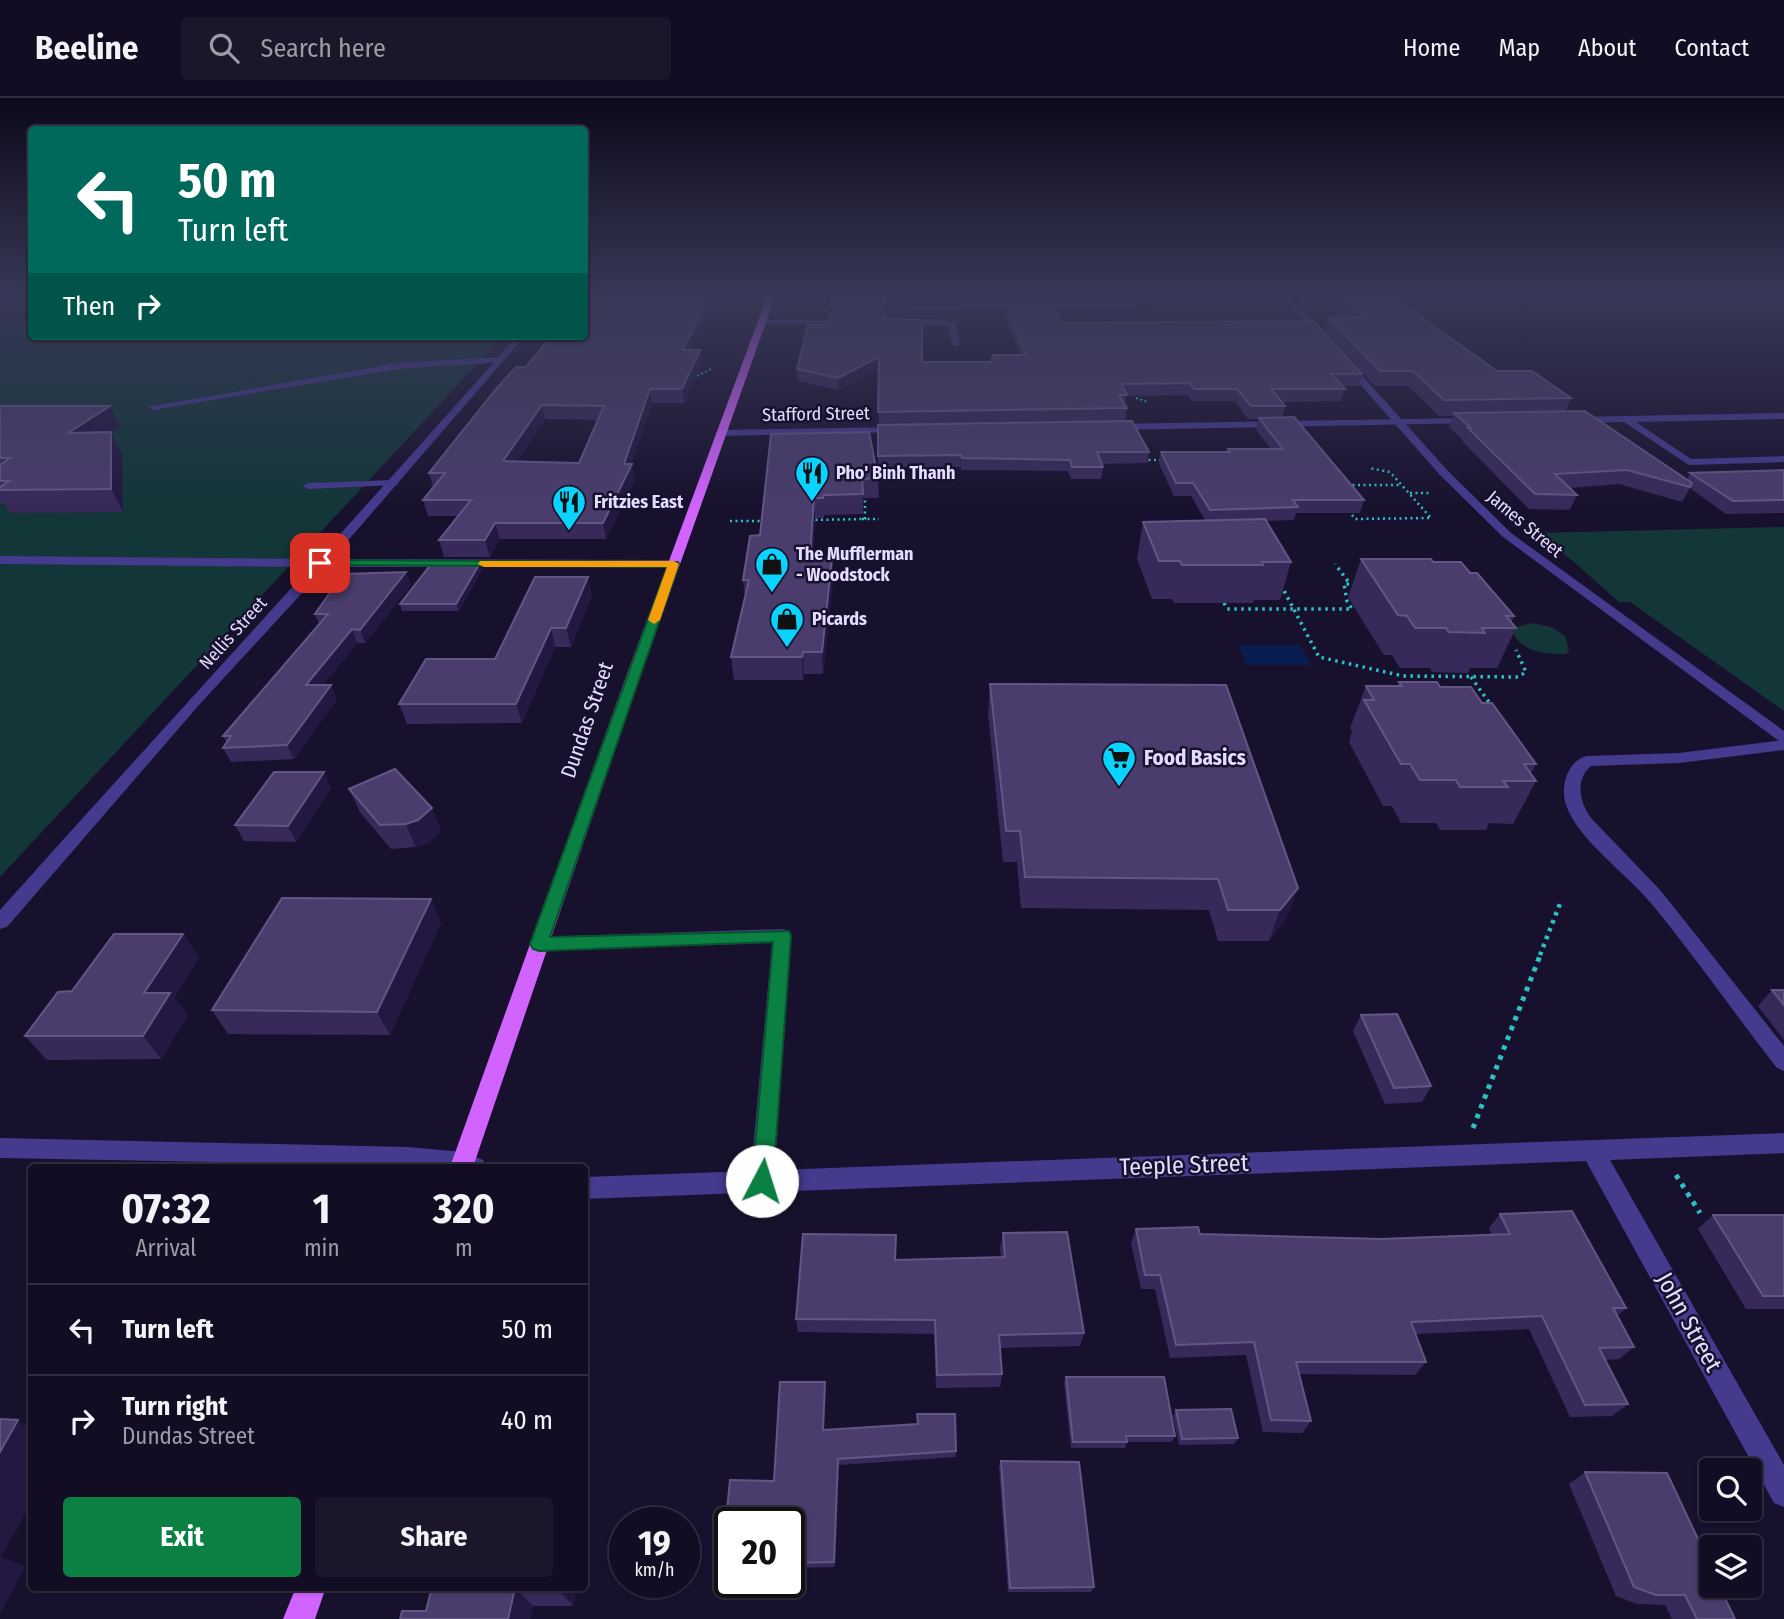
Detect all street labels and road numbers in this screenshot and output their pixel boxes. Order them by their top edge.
street label: Stafford Street [762,402,870,426]
street label: James Street [1482,486,1568,562]
street label: Nellis Street [195,592,271,674]
street label: Dundas Street [555,658,619,782]
street label: Teeple Street [1119,1149,1249,1181]
street label: John Street [1650,1267,1728,1377]

